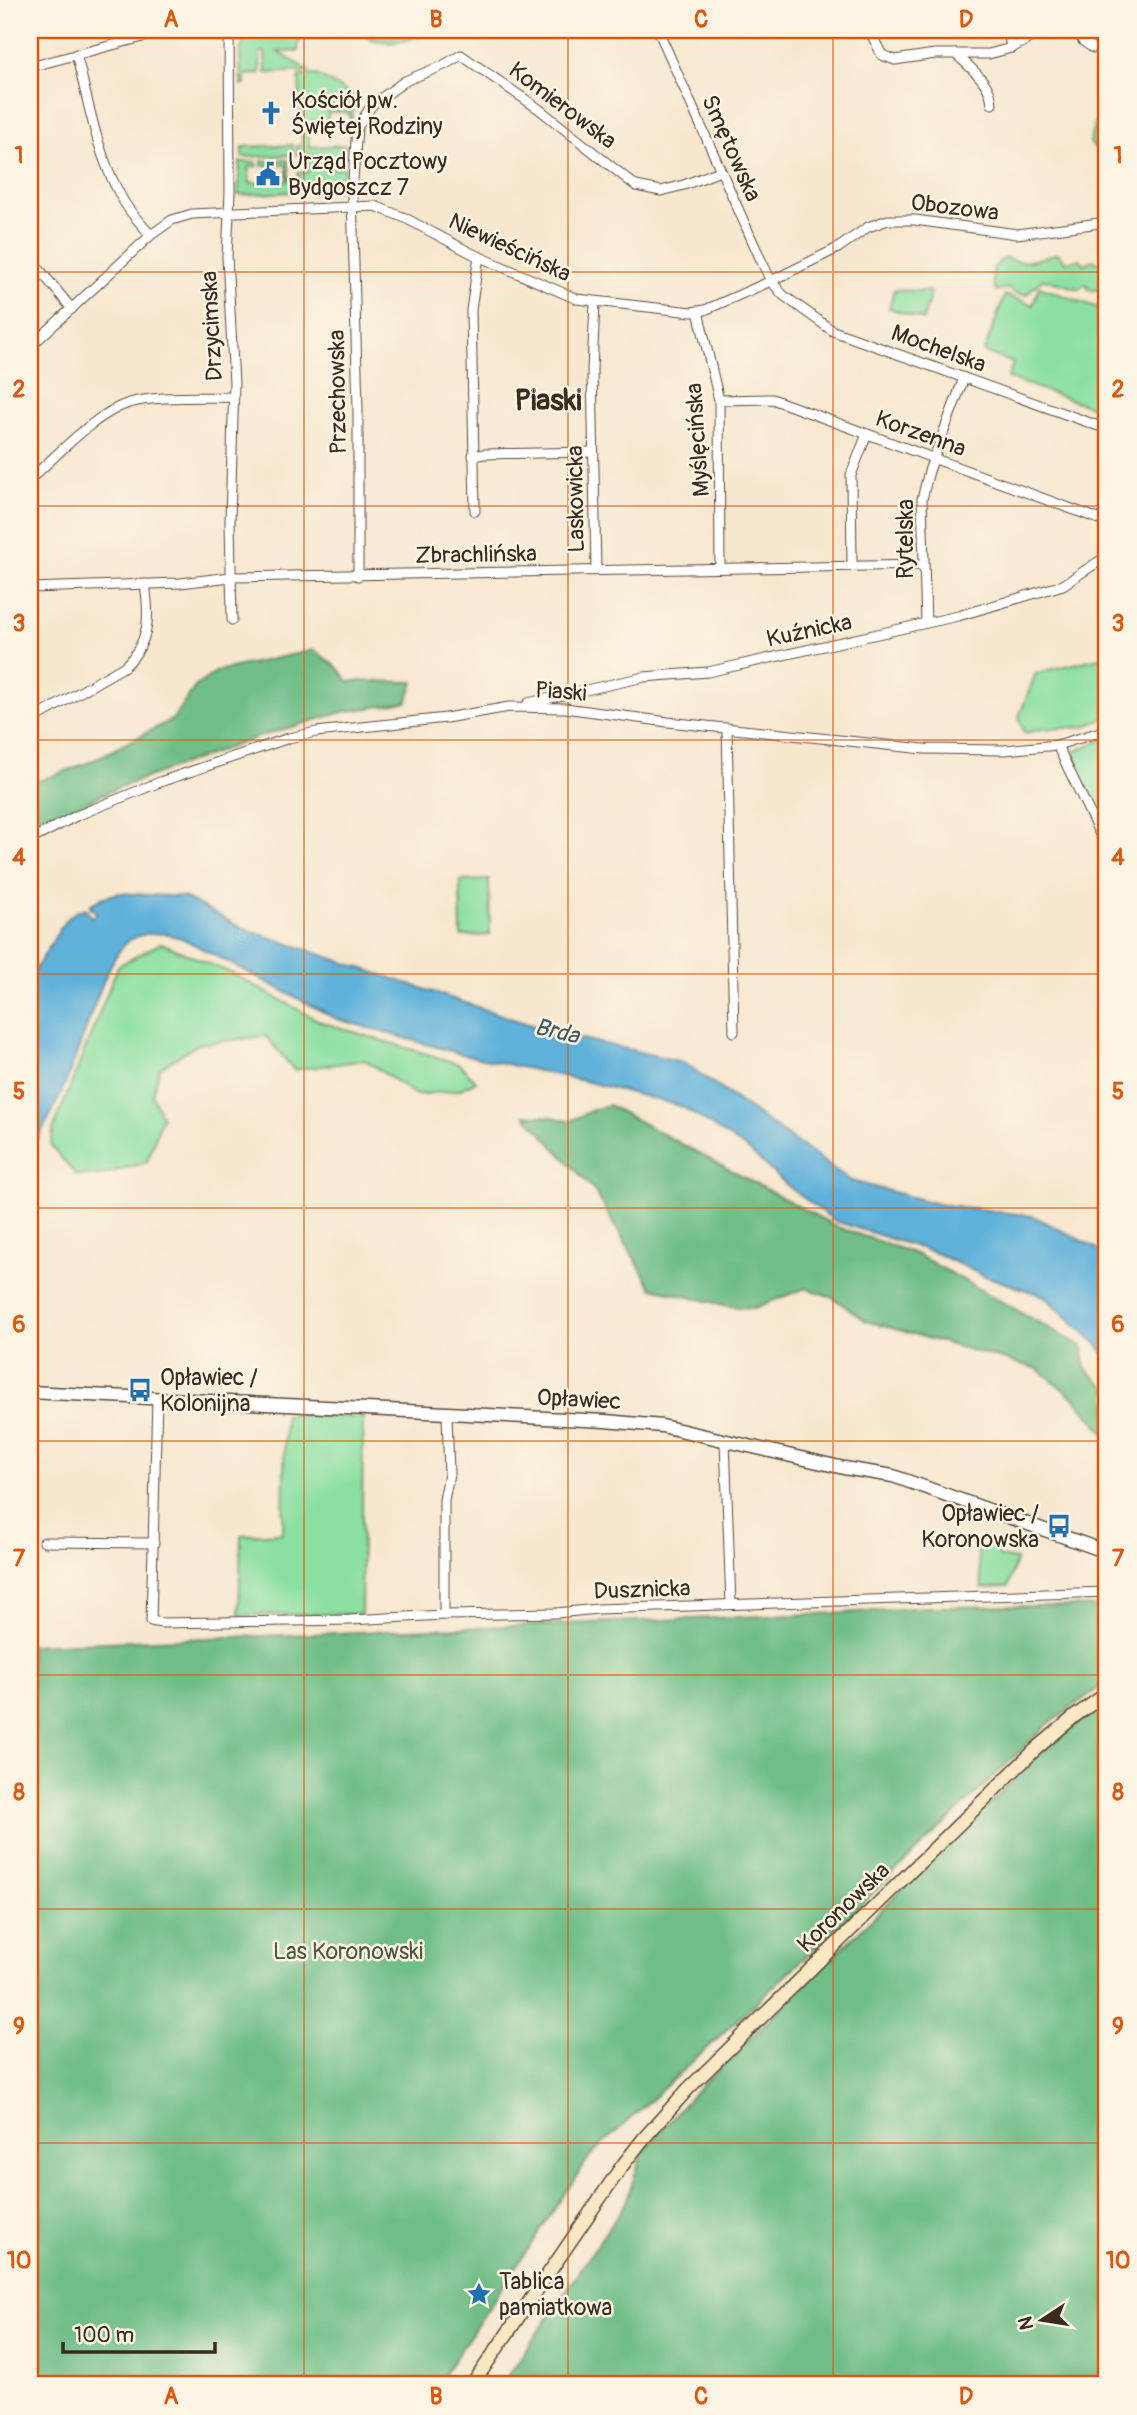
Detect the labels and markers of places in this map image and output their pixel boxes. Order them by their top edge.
place label: Kościół pw. Świętej Rodziny [291,86,443,141]
church icon: Kościół pw. Świętej Rodziny [257,99,285,127]
place label: Urząd Pocztowy Bydgoszcz 7 [288,147,447,202]
public building icon: Urząd Pocztowy Bydgoszcz 7 [254,160,282,188]
place label: Opławiec / Kolonijna [160,1363,258,1418]
bus stop icon: Opławiec / Kolonijna [126,1376,154,1404]
place label: Opławiec / Koronowska [921,1499,1039,1554]
bus stop icon: Opławiec / Koronowska [1045,1512,1073,1540]
place label: Tablica pamiatkowa [499,2267,612,2322]
place icon: Tablica pamiatkowa [465,2280,493,2308]

